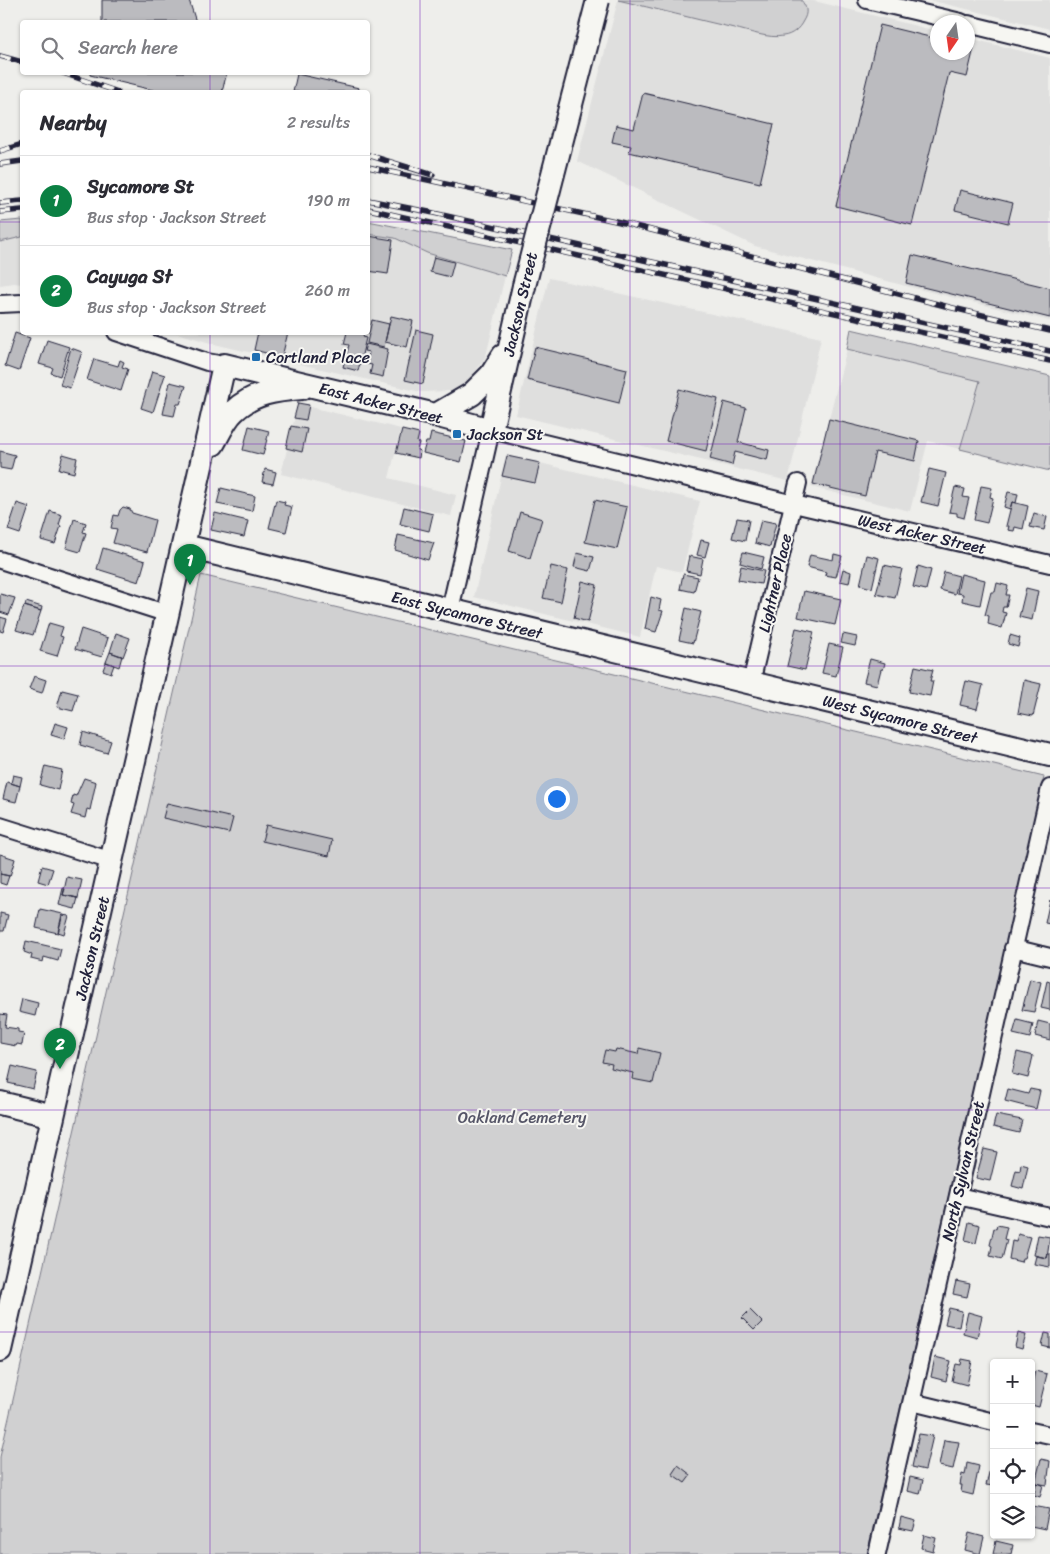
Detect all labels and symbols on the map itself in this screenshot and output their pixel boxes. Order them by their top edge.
north arrow [930,15,975,60]
street label: Jackson Street [494,249,546,360]
place label: Cortland Place [266,343,370,372]
marker: Cortland Place [250,351,262,363]
street label: East Acker Street [316,374,446,432]
place label: Jackson St [466,420,544,449]
marker: Jackson St [451,428,463,440]
street label: West Acker Street [855,505,989,563]
street label: Lightner Place [750,531,800,635]
pin: 1 [174,544,206,585]
street label: East Sycamore Street [388,582,546,648]
street label: West Sycamore Street [820,686,981,752]
your location [544,786,570,812]
street label: Jackson Street [66,893,118,1004]
pin: 2 [44,1028,76,1069]
street label: North Sylvan Street [933,1098,993,1244]
park label: Oakland Cemetery [458,1103,587,1132]

